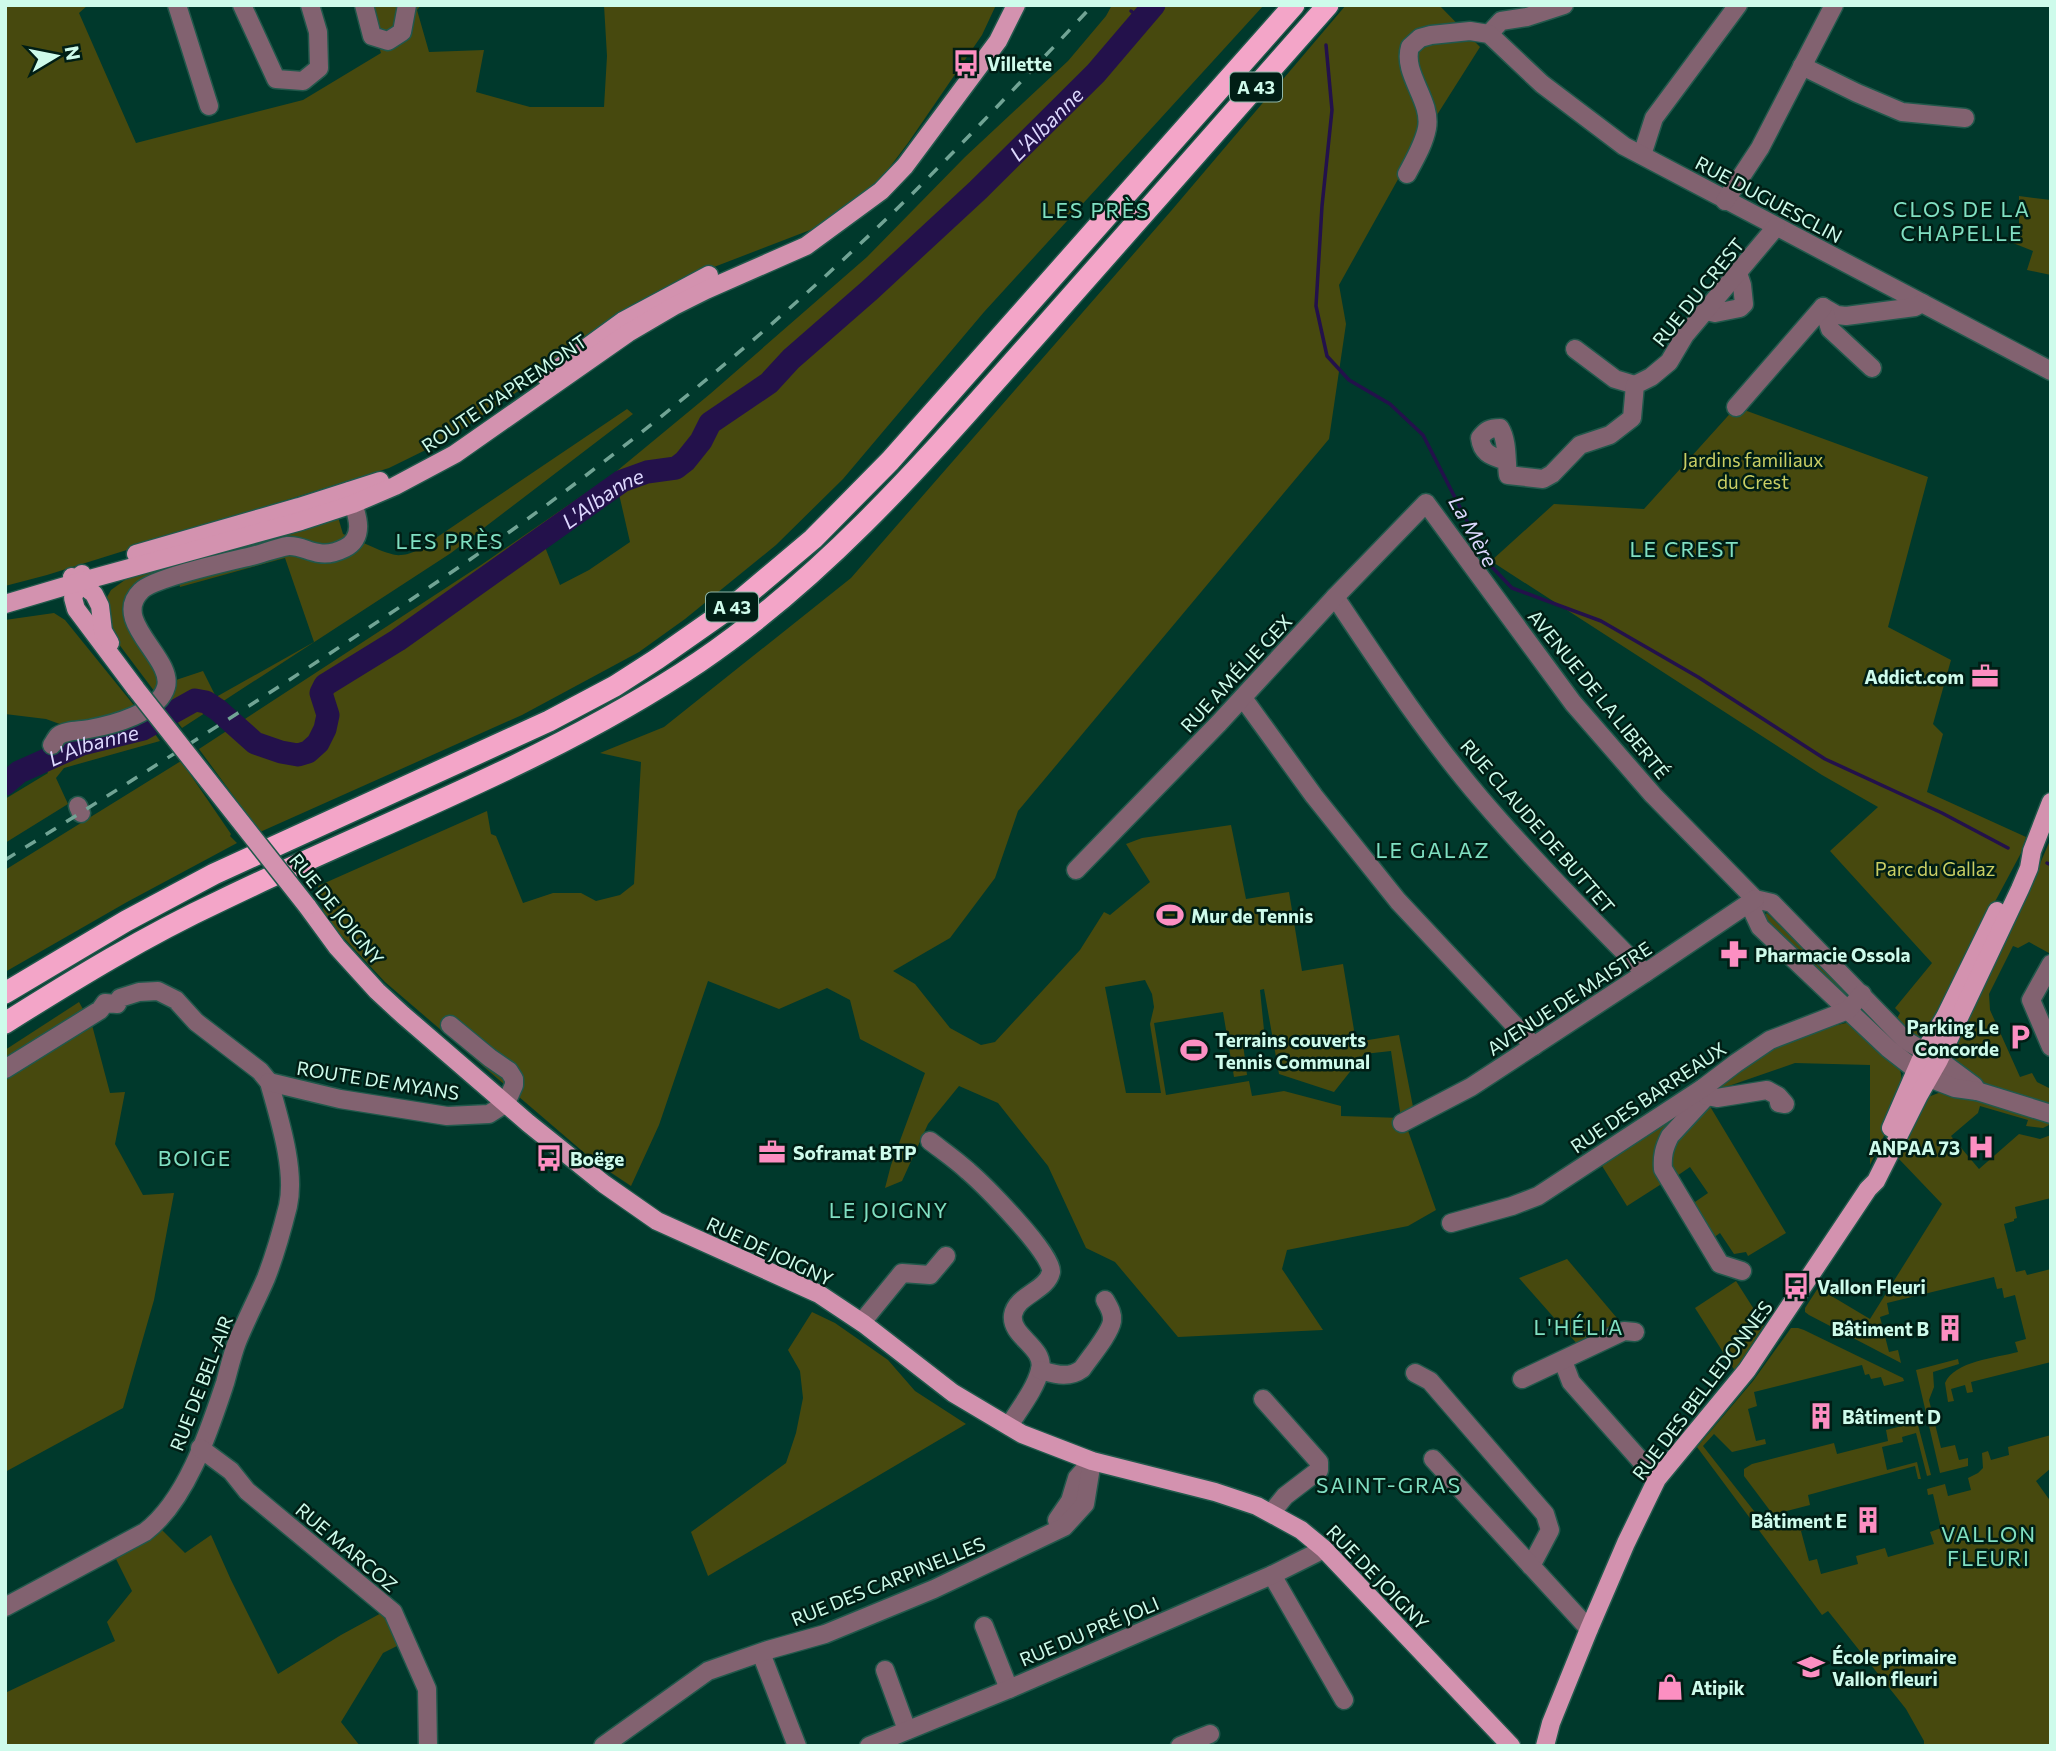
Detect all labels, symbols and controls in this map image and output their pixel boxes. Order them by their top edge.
north arrow [21,21,91,91]
text: N [61,44,86,62]
bus stop icon: Villette [951,48,981,78]
place label: Villette [987,52,1052,75]
road number: A 43 [1230,72,1282,102]
water label: L'Albanne [1003,81,1088,165]
street label: RUE DUGUESCLIN [1692,151,1846,247]
district label: CLOS DE LA CHAPELLE [1893,196,2031,245]
district label: LES PRÈS [1042,197,1150,222]
street label: RUE DU CREST [1647,233,1749,351]
street label: ROUTE D'APREMONT [417,329,591,457]
park label: Jardins familiaux du Crest [1683,448,1823,493]
water label: L'Albanne [556,462,647,533]
water label: La Mère [1444,491,1504,571]
district label: LES PRÈS [396,528,504,553]
district label: LE CREST [1630,536,1740,561]
road number: A 43 [706,592,758,622]
street label: AVENUE DE LA LIBERTÉ [1524,605,1674,783]
street label: RUE AMÉLIE GEX [1175,609,1297,737]
office icon: Addict.com [1970,661,2000,691]
place label: Addict.com [1864,665,1964,688]
water label: L'Albanne [44,718,141,770]
street label: RUE CLAUDE DE BUTTET [1456,734,1620,918]
district label: LE GALAZ [1375,837,1491,862]
street label: RUE DE JOIGNY [285,849,389,969]
park label: Parc du Gallaz [1875,857,1995,880]
sports icon: Mur de Tennis [1155,900,1185,930]
place label: Mur de Tennis [1191,904,1313,927]
street label: AVENUE DE MAISTRE [1482,936,1656,1060]
pharmacy icon: Pharmacie Ossola [1719,939,1749,969]
place label: Pharmacie Ossola [1755,943,1911,966]
place label: Parking Le Concorde [1907,1015,1999,1060]
parking icon: Parking Le Concorde [2005,1022,2035,1052]
place label: Terrains couverts Tennis Communal [1215,1028,1370,1073]
sports icon: Terrains couverts Tennis Communal [1179,1035,1209,1065]
street label: RUE DES BARREAUX [1566,1036,1730,1158]
street label: ROUTE DE MYANS [295,1056,461,1104]
hospital icon: ANPAA 73 [1966,1132,1996,1162]
place label: ANPAA 73 [1868,1136,1960,1159]
office icon: Soframat BTP [757,1137,787,1167]
place label: Soframat BTP [793,1141,916,1164]
bus stop icon: Boëge [534,1143,564,1173]
district label: BOIGE [158,1145,232,1170]
place label: Boëge [570,1147,624,1170]
district label: LE JOIGNY [829,1197,949,1222]
street label: RUE DE JOIGNY [703,1212,837,1290]
bus stop icon: Vallon Fleuri [1781,1271,1811,1301]
place label: Vallon Fleuri [1817,1275,1926,1298]
street label: RUE DES BELLEDONNES [1627,1296,1777,1484]
street label: RUE DE BEL-AIR [165,1312,238,1454]
building icon: Bâtiment B [1935,1313,1965,1343]
district label: L'HÉLIA [1534,1314,1624,1339]
place label: Bâtiment B [1831,1317,1929,1340]
building icon: Bâtiment D [1806,1401,1836,1431]
place label: Bâtiment D [1842,1405,1941,1428]
district label: SAINT-GRAS [1316,1472,1462,1497]
street label: RUE MARCOZ [291,1498,403,1596]
building icon: Bâtiment E [1853,1505,1883,1535]
place label: Bâtiment E [1751,1509,1847,1532]
street label: RUE DE JOIGNY [1322,1520,1434,1634]
district label: VALLON FLEURI [1941,1521,2037,1570]
street label: RUE DES CARPINELLES [788,1532,988,1630]
street label: RUE DU PRÉ JOLI [1016,1591,1162,1671]
place label: École primaire Vallon fleuri [1832,1645,1957,1690]
school or university icon: École primaire Vallon fleuri [1796,1652,1826,1682]
shop icon: Atipik [1655,1672,1685,1702]
place label: Atipik [1691,1676,1745,1699]

